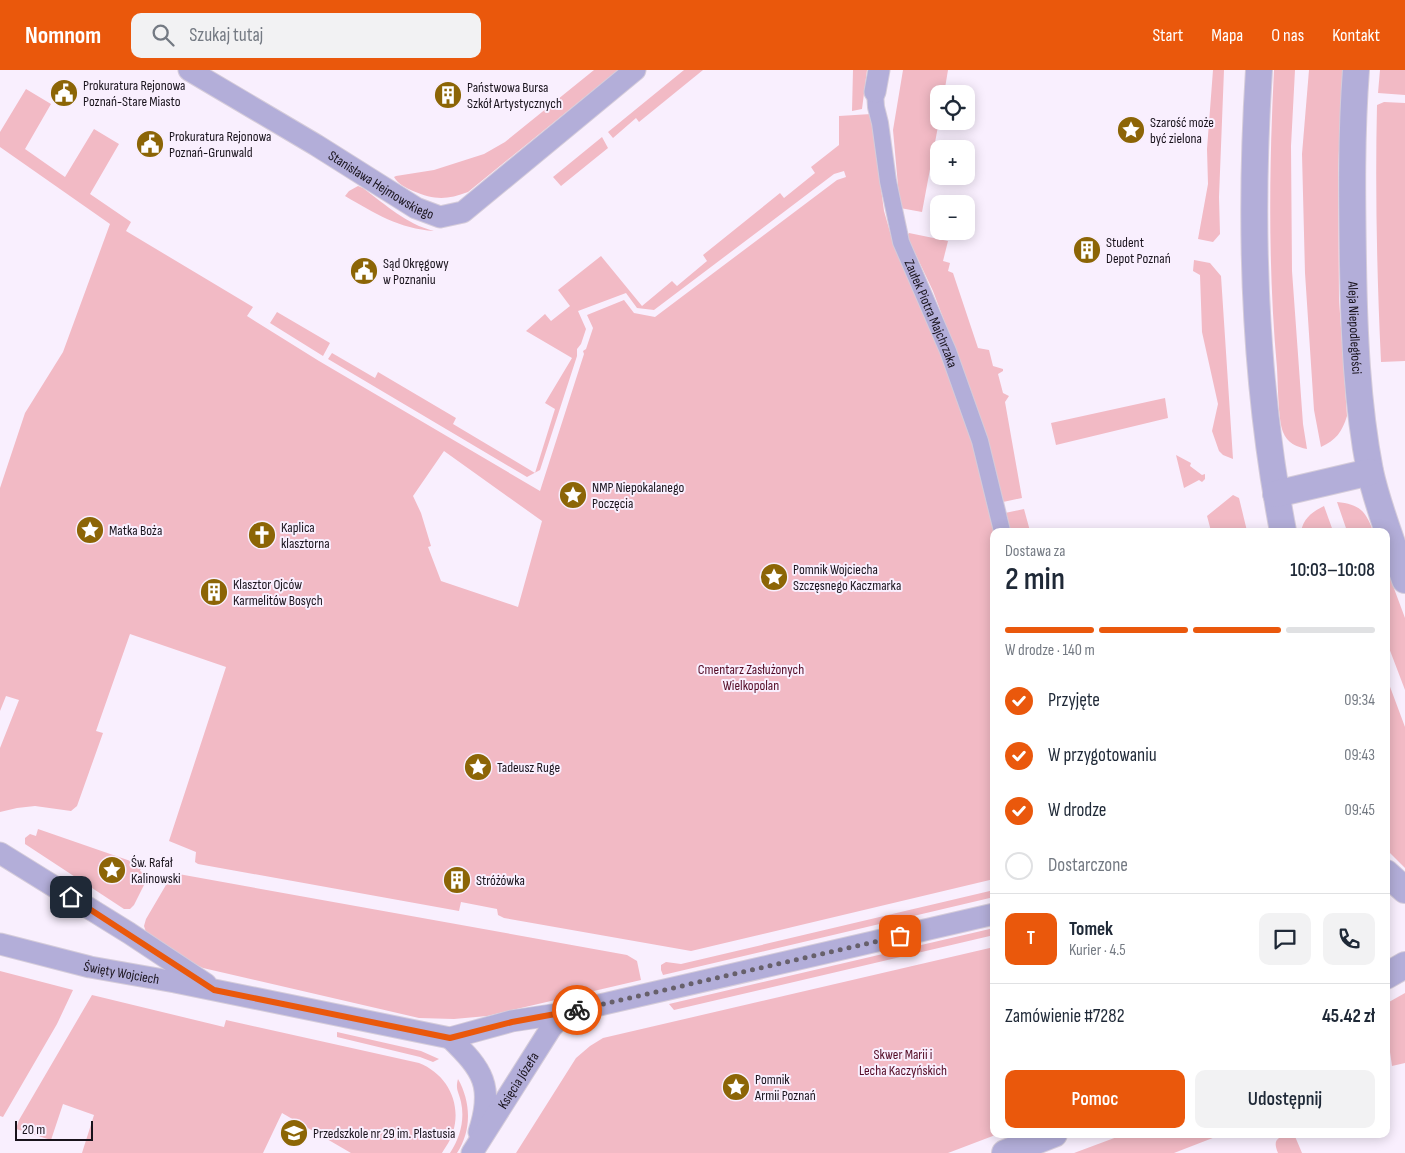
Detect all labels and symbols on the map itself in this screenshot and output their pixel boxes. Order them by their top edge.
place label: Prokuratura Rejonowa Poznań-Stare Miasto [83,77,185,110]
public building icon: Prokuratura Rejonowa Poznań-Stare Miasto [49,78,79,108]
place label: Państwowa Bursa Szkół Artystycznych [467,79,562,112]
building icon: Państwowa Bursa Szkół Artystycznych [433,80,463,110]
place label: Szarość może być zielona [1150,114,1214,147]
place icon: Szarość może być zielona [1116,115,1146,145]
place label: Prokuratura Rejonowa Poznań-Grunwald [169,128,271,161]
public building icon: Prokuratura Rejonowa Poznań-Grunwald [135,129,165,159]
street label: Stanisława Hejmowskiego [325,147,436,223]
place label: Student Depot Poznań [1106,234,1171,267]
building icon: Student Depot Poznań [1072,235,1102,265]
place label: Sąd Okręgowy w Poznaniu [383,255,449,288]
public building icon: Sąd Okręgowy w Poznaniu [349,256,379,286]
street label: Zaułek Piotra Majchrzaka [901,257,962,370]
street label: Aleja Niepodległości [1345,280,1366,375]
place label: NMP Niepokalanego Poczęcia [592,479,684,512]
place icon: NMP Niepokalanego Poczęcia [558,480,588,510]
place icon: Matka Boża [75,515,105,545]
place label: Kaplica klasztorna [281,519,330,552]
church icon: Kaplica klasztorna [247,520,277,550]
place label: Matka Boża [109,522,162,539]
place label: Pomnik Wojciecha Szczęsnego Kaczmarka [793,561,901,594]
place icon: Pomnik Wojciecha Szczęsnego Kaczmarka [759,562,789,592]
place label: Klasztor Ojców Karmelitów Bosych [233,576,323,609]
building icon: Klasztor Ojców Karmelitów Bosych [199,577,229,607]
park label: Cmentarz Zasłużonych Wielkopolan [698,661,804,694]
place icon: Tadeusz Ruge [463,752,493,782]
place label: Tadeusz Ruge [497,759,560,776]
place label: Św. Rafał Kalinowski [131,854,181,887]
place icon: Św. Rafał Kalinowski [97,855,127,885]
building icon: Stróżówka [442,865,472,895]
place label: Stróżówka [476,872,525,889]
pin [50,876,92,918]
pin [879,915,921,957]
street label: Święty Wojciech [82,957,161,988]
courier [552,985,602,1035]
park label: Skwer Marii i Lecha Kaczyńskich [859,1046,947,1079]
street label: Księcia Józefa [494,1049,542,1112]
place label: Pomnik Armii Poznań [754,1071,816,1104]
place icon: Pomnik Armii Poznań [721,1072,751,1102]
scale bar [15,1118,92,1141]
school or university icon: Przedszkole nr 29 im. Plastusia [279,1118,309,1148]
place label: Przedszkole nr 29 im. Plastusia [313,1125,455,1142]

